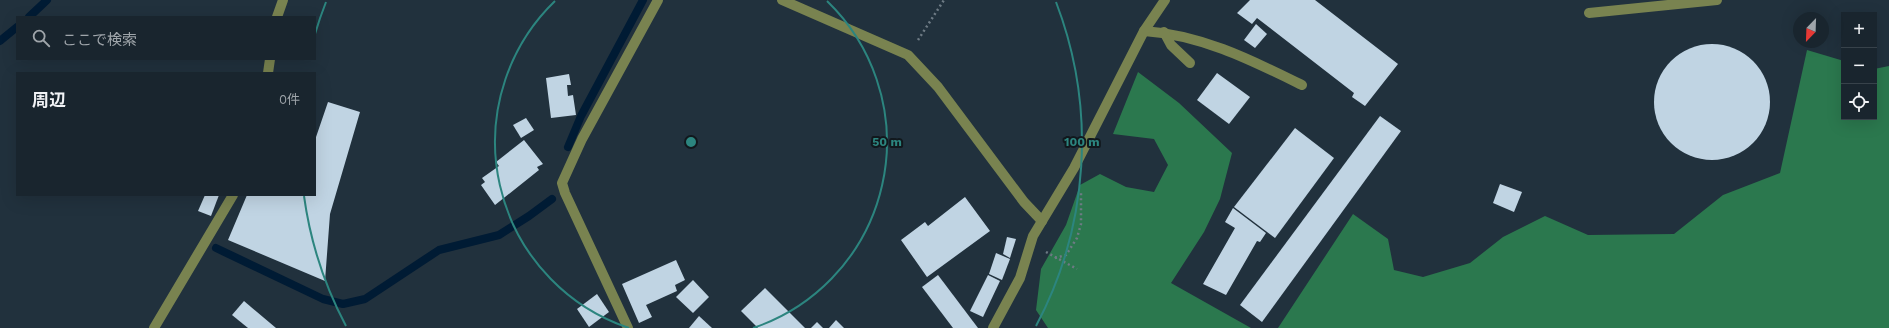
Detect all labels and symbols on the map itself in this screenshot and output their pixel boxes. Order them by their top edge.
north arrow [1793,12,1829,48]
centre of rings [684,135,698,149]
text: 50 m [872,135,902,149]
text: 100 m [1064,135,1100,149]

